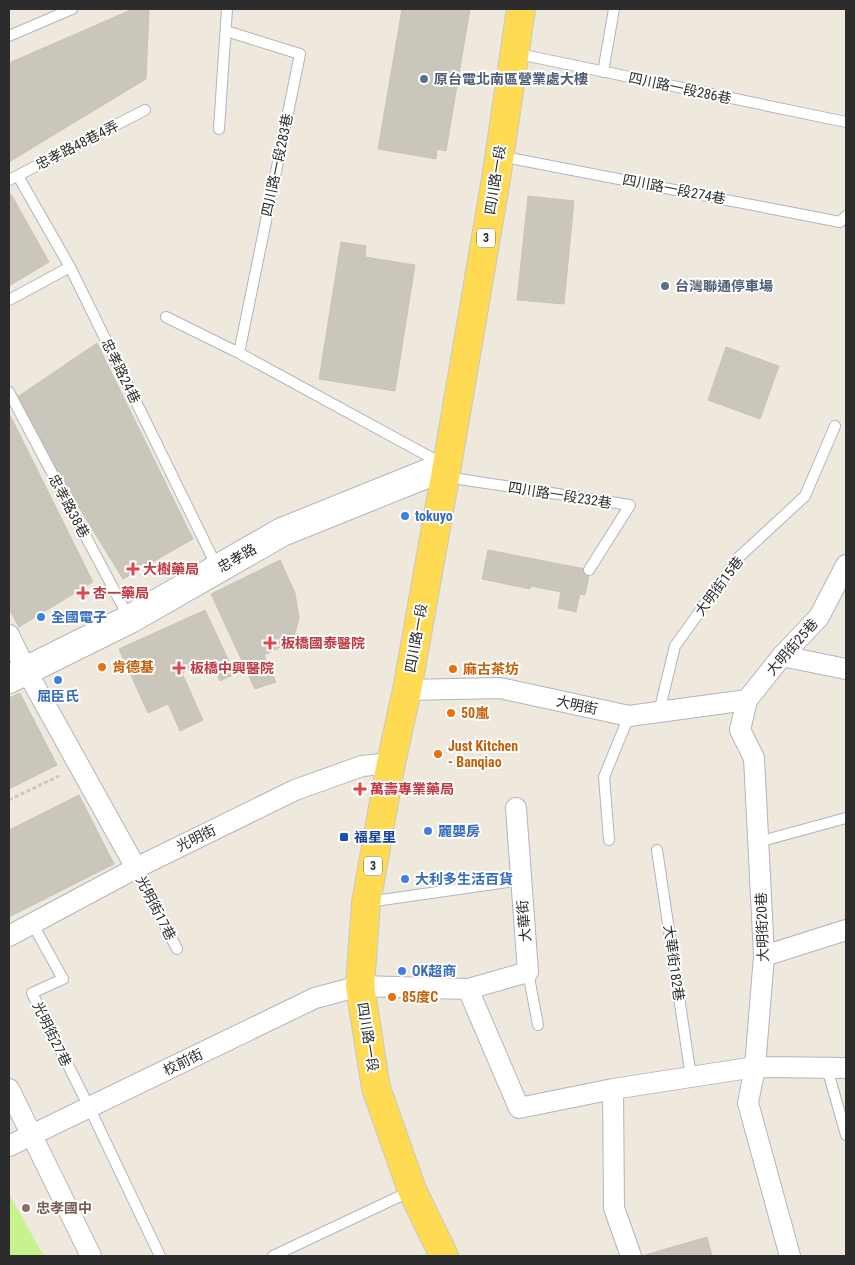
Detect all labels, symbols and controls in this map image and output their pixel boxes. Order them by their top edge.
street label: 四川路一段286巷 [627,69,733,107]
place label: 原台電北南區營業處大樓 [434,71,588,87]
marker: 原台電北南區營業處大樓 [418,73,430,85]
street label: 四川路一段283巷 [258,112,296,218]
street label: 忠孝路48巷4弄 [33,117,121,173]
street label: 四川路一段 [482,144,508,216]
street label: 四川路一段274巷 [621,171,727,207]
road number: 3 [477,228,495,248]
place label: 台灣聯通停車場 [675,278,773,294]
marker: 台灣聯通停車場 [659,280,671,292]
street label: 忠孝路24巷 [99,336,143,406]
street label: 忠孝路38巷 [46,471,92,541]
street label: 四川路一段232巷 [507,479,613,511]
place label: tokuyo [415,508,453,524]
marker: tokuyo [399,510,411,522]
street label: 忠孝路 [215,541,259,575]
street label: 大明街15巷 [692,553,746,619]
place label: 大樹藥局 [143,561,199,577]
marker: 大樹藥局 [127,563,139,575]
place label: 杏一藥局 [93,585,149,601]
marker: 杏一藥局 [77,587,89,599]
street label: 四川路一段 [402,602,430,674]
place label: 全國電子 [51,609,107,625]
marker: 全國電子 [35,611,47,623]
street label: 大明街25巷 [763,615,821,679]
place label: 板橋國泰醫院 [281,635,365,651]
marker: 板橋國泰醫院 [263,636,277,650]
place label: 肯德基 [112,659,154,675]
place label: 板橋中興醫院 [190,660,274,676]
marker: 肯德基 [96,661,108,673]
marker: 板橋中興醫院 [172,661,186,675]
place label: 麻古茶坊 [463,661,519,677]
marker: 麻古茶坊 [447,663,459,675]
marker: 屈臣氏 [52,674,64,686]
place label: 屈臣氏 [37,688,79,704]
street label: 大明街 [555,693,599,717]
place label: 50嵐 [461,705,489,721]
marker: 50嵐 [445,707,457,719]
place label: Just Kitchen - Banqiao [448,738,518,770]
marker: Just Kitchen - Banqiao [432,748,444,760]
place label: 萬壽專業藥局 [370,781,454,797]
marker: 萬壽專業藥局 [354,783,366,795]
street label: 光明街 [174,822,218,854]
place label: 麗嬰房 [438,823,480,839]
marker: 麗嬰房 [422,825,434,837]
place label: 福星里 [354,829,396,845]
marker: 福星里 [338,831,350,843]
road number: 3 [364,856,382,876]
place label: 大利多生活百貨 [415,871,513,887]
street label: 光明街17巷 [133,873,179,943]
marker: 大利多生活百貨 [399,873,411,885]
street label: 大明街20巷 [753,892,771,962]
street label: 大華街 [514,899,534,943]
street label: 大華街182巷 [661,924,687,1002]
place label: OK超商 [412,963,456,979]
marker: OK超商 [396,965,408,977]
place label: 85度C [402,989,438,1005]
marker: 85度C [386,991,398,1003]
street label: 光明街27巷 [30,999,74,1069]
street label: 四川路一段 [355,1001,381,1073]
street label: 校前街 [161,1046,205,1078]
place label: 忠孝國中 [36,1200,92,1216]
marker: 忠孝國中 [20,1202,32,1214]

